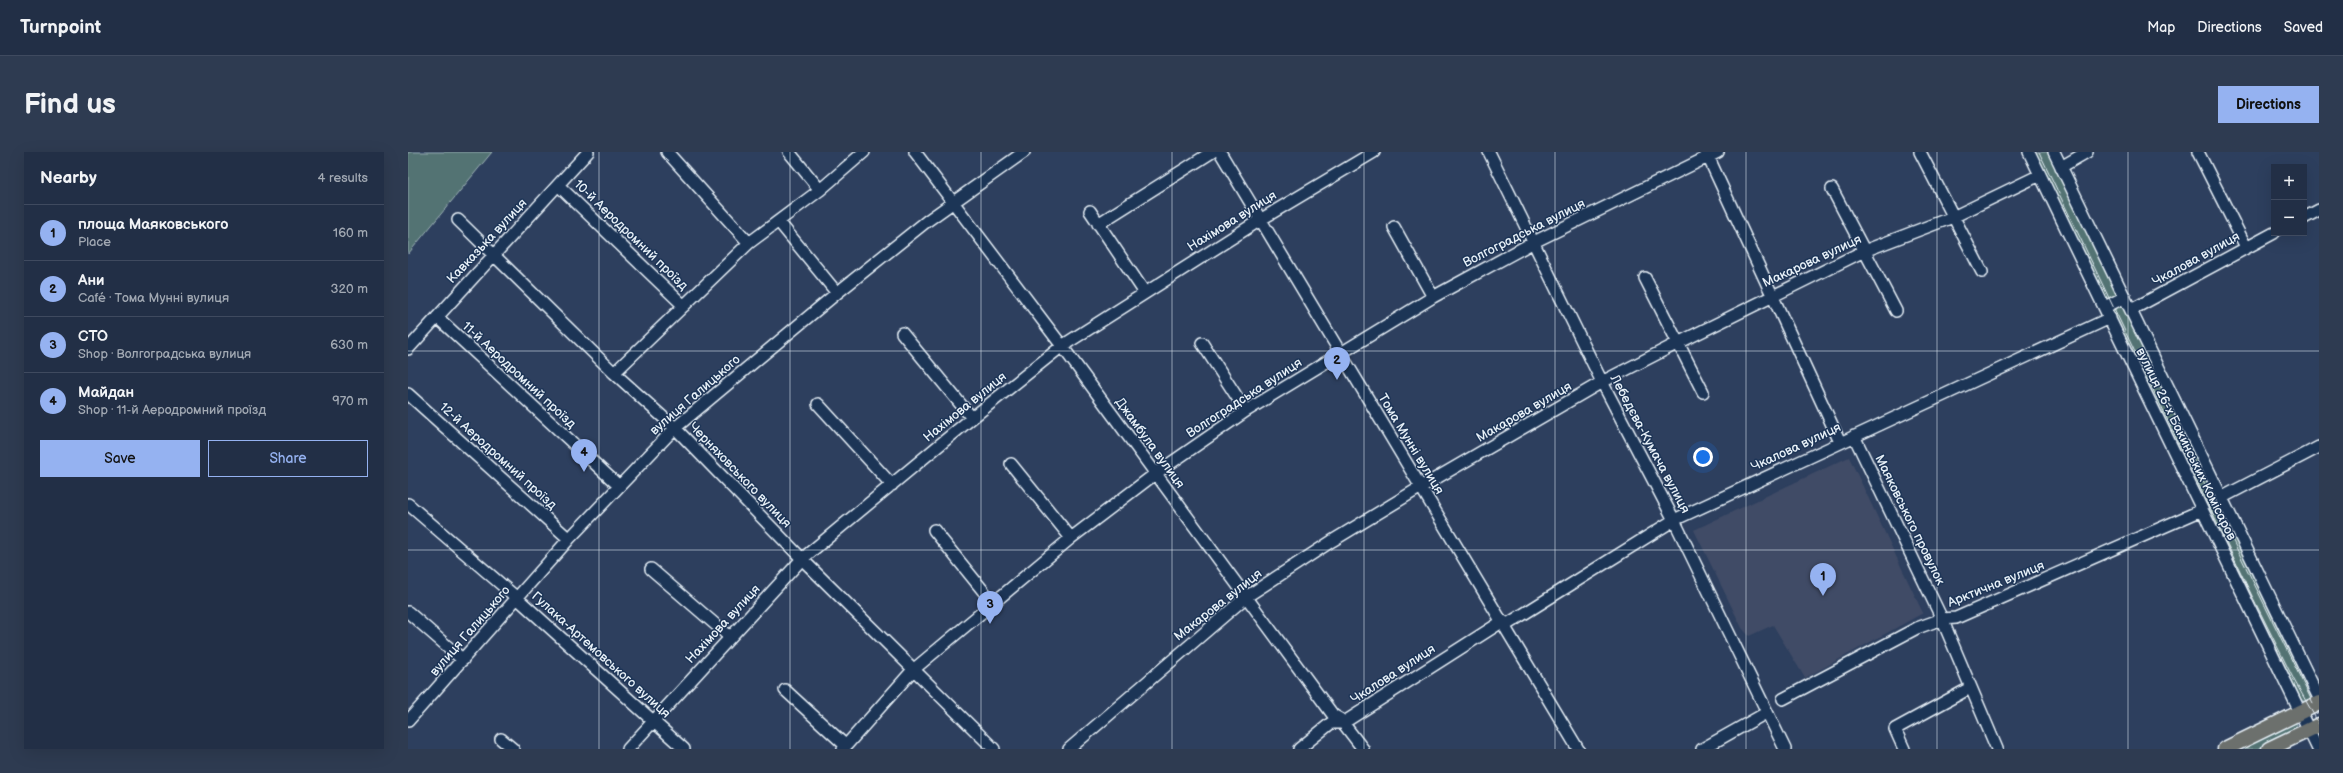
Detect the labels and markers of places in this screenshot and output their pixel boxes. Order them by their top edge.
pin: 2 [1324,347,1350,380]
pin: 4 [571,439,597,472]
pin: 1 [1810,563,1836,596]
pin: 3 [977,591,1003,624]

